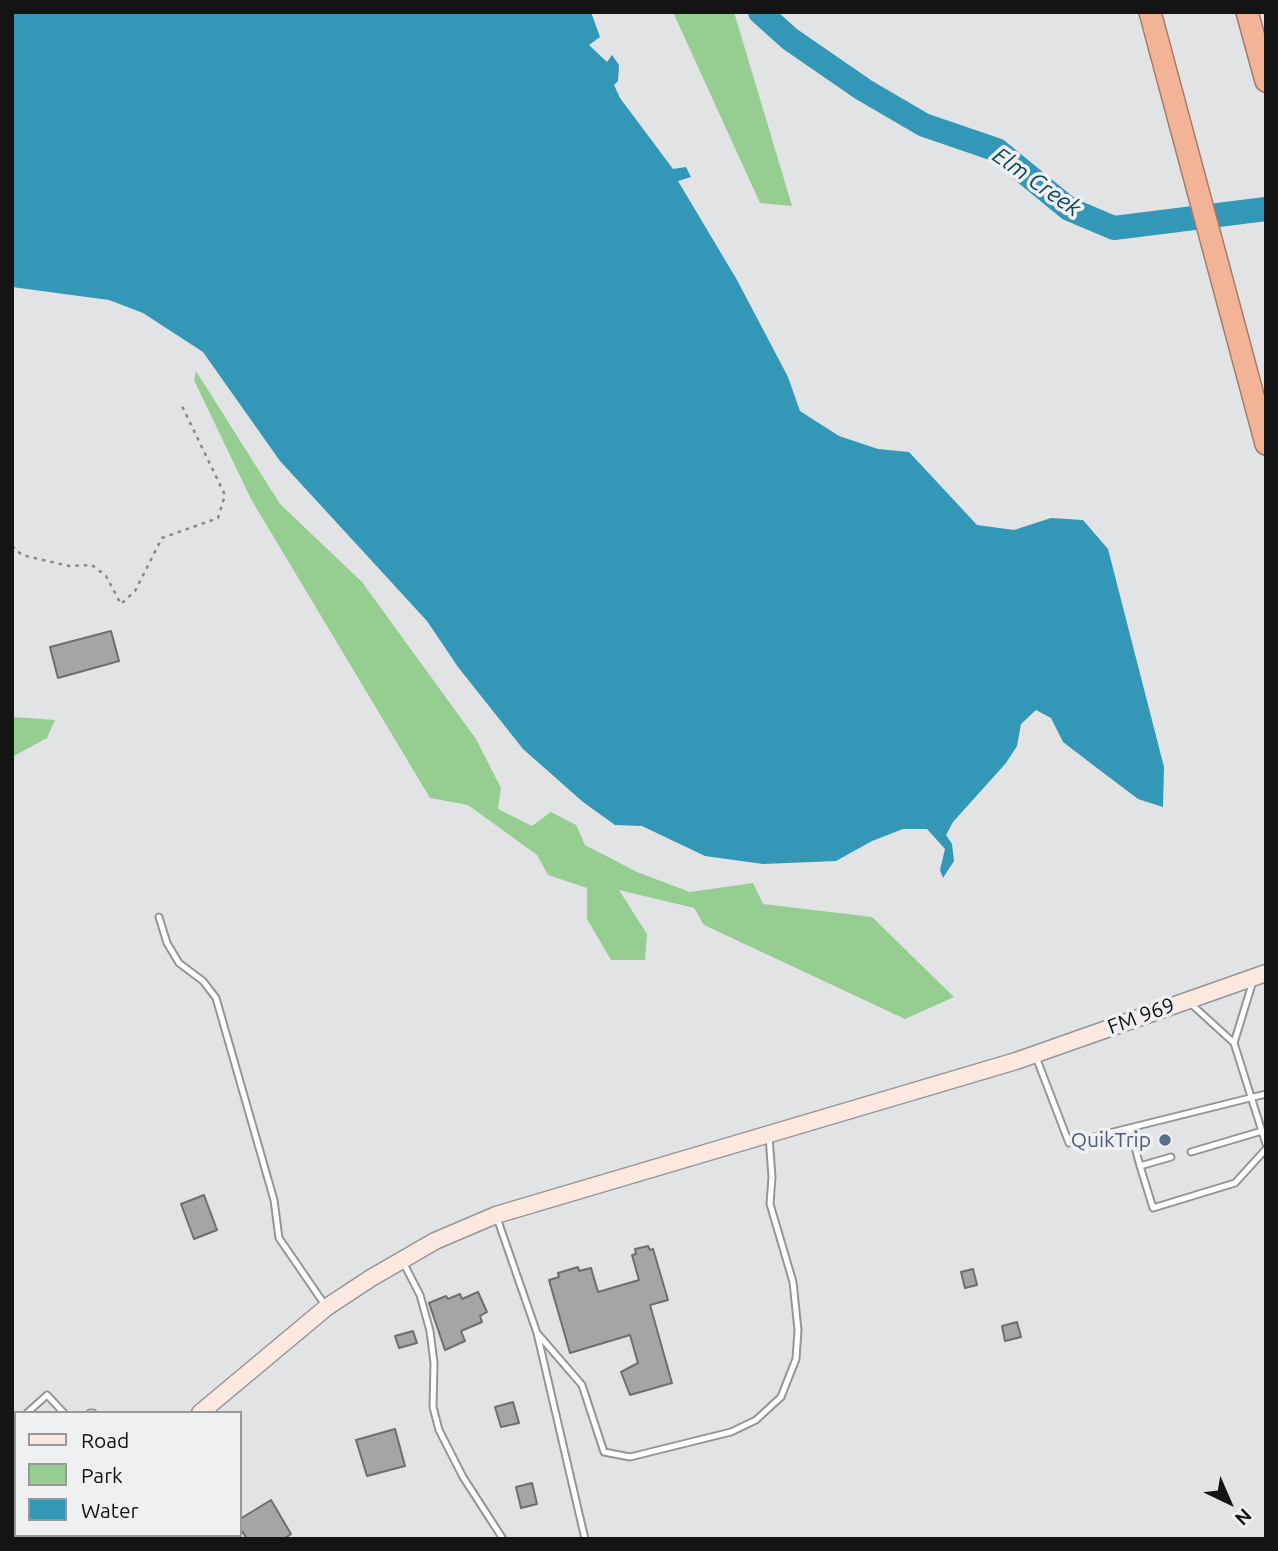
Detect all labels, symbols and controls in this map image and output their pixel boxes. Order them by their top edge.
water label: Elm Creek [987,142,1087,222]
street label: FM 969 [1104,992,1178,1040]
place label: QuikTrip [1071,1127,1151,1153]
marker: QuikTrip [1157,1132,1173,1148]
legend [14,1411,242,1537]
text: Road [81,1428,129,1452]
text: Park [81,1463,123,1487]
north arrow [1194,1467,1264,1537]
text: Water [81,1498,139,1522]
text: N [1231,1504,1256,1530]

